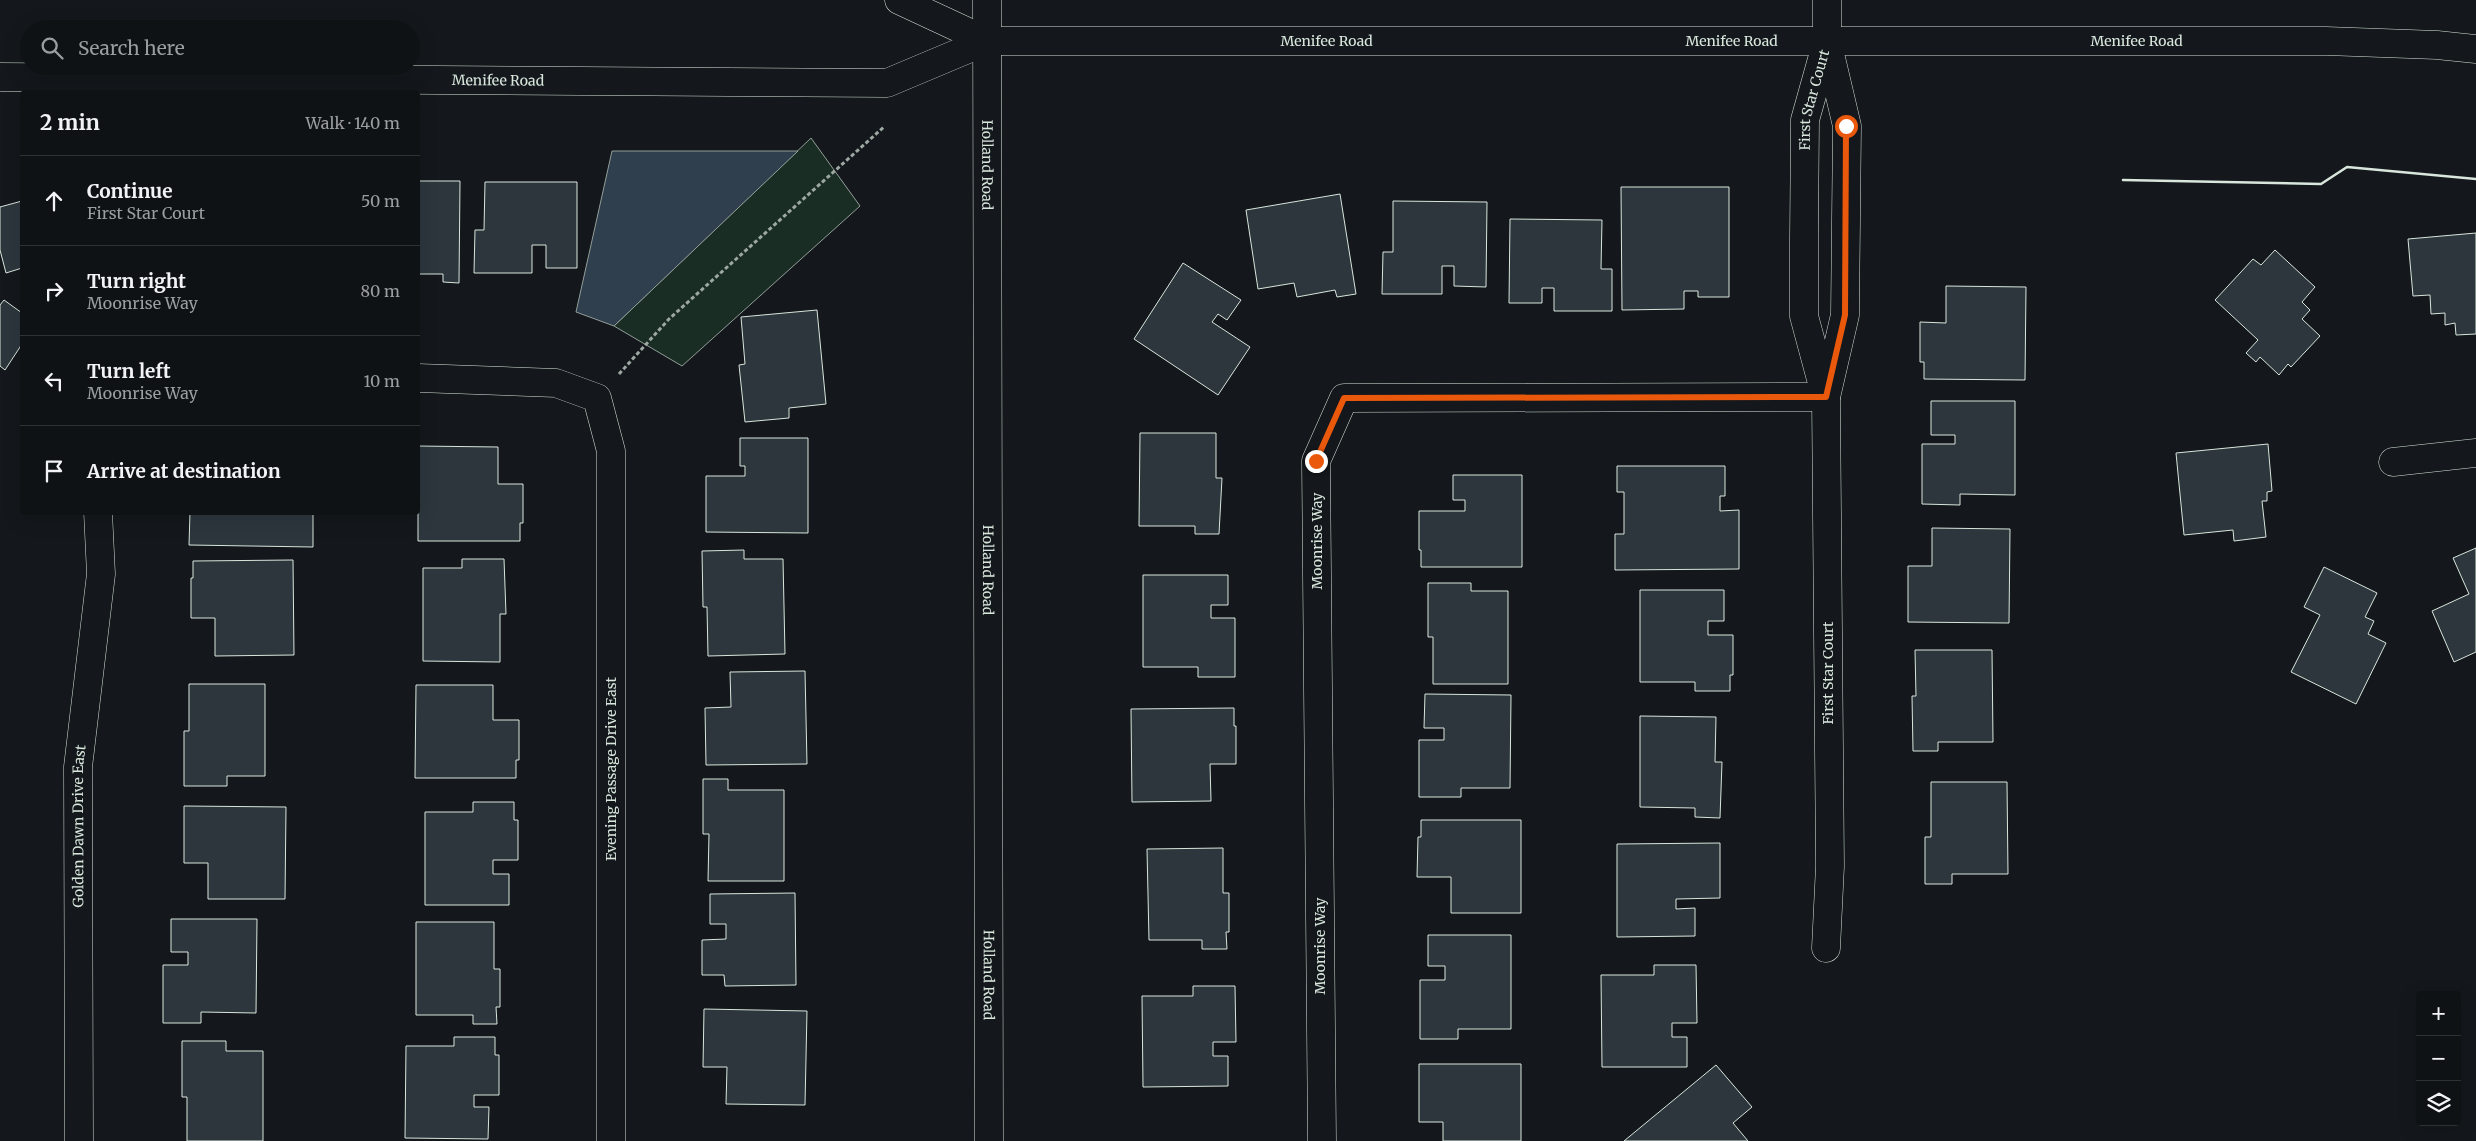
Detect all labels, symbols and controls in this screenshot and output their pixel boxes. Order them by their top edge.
search box [20,20,420,75]
street label: Menifee Road [1280,32,1373,50]
street label: Menifee Road [1685,32,1778,50]
street label: Menifee Road [2090,32,2183,50]
icon: search [38,34,66,62]
text: Search here [78,36,185,60]
street label: First Star Court [1796,47,1833,150]
street label: Menifee Road [452,71,545,90]
text: 2 min [40,109,100,136]
text: Walk · 140 m [306,113,400,133]
route start [1835,115,1858,138]
street label: Holland Road [978,120,996,211]
text: Continue [87,179,173,203]
icon: ahead [40,187,68,215]
text: 50 m [361,191,400,211]
text: First Star Court [87,203,205,223]
text: Turn right [87,269,186,293]
icon: right [40,277,68,305]
text: 80 m [361,281,400,301]
text: Moonrise Way [87,293,198,313]
text: Turn left [87,359,171,383]
icon: left [40,367,68,395]
text: 10 m [363,371,400,391]
text: Moonrise Way [87,383,198,403]
route end [1305,450,1328,473]
icon: arrive [40,457,68,485]
text: Arrive at destination [87,459,281,483]
street label: Moonrise Way [1308,492,1326,589]
street label: Holland Road [979,525,997,616]
street label: First Star Court [1819,621,1837,725]
street label: Evening Passage Drive East [602,676,620,861]
street label: Golden Dawn Drive East [69,743,90,908]
street label: Moonrise Way [1311,897,1329,994]
street label: Holland Road [980,930,998,1021]
map controls [2416,991,2461,1126]
button: + [2416,991,2461,1036]
button: − [2416,1036,2461,1081]
button: layers [2416,1081,2461,1126]

